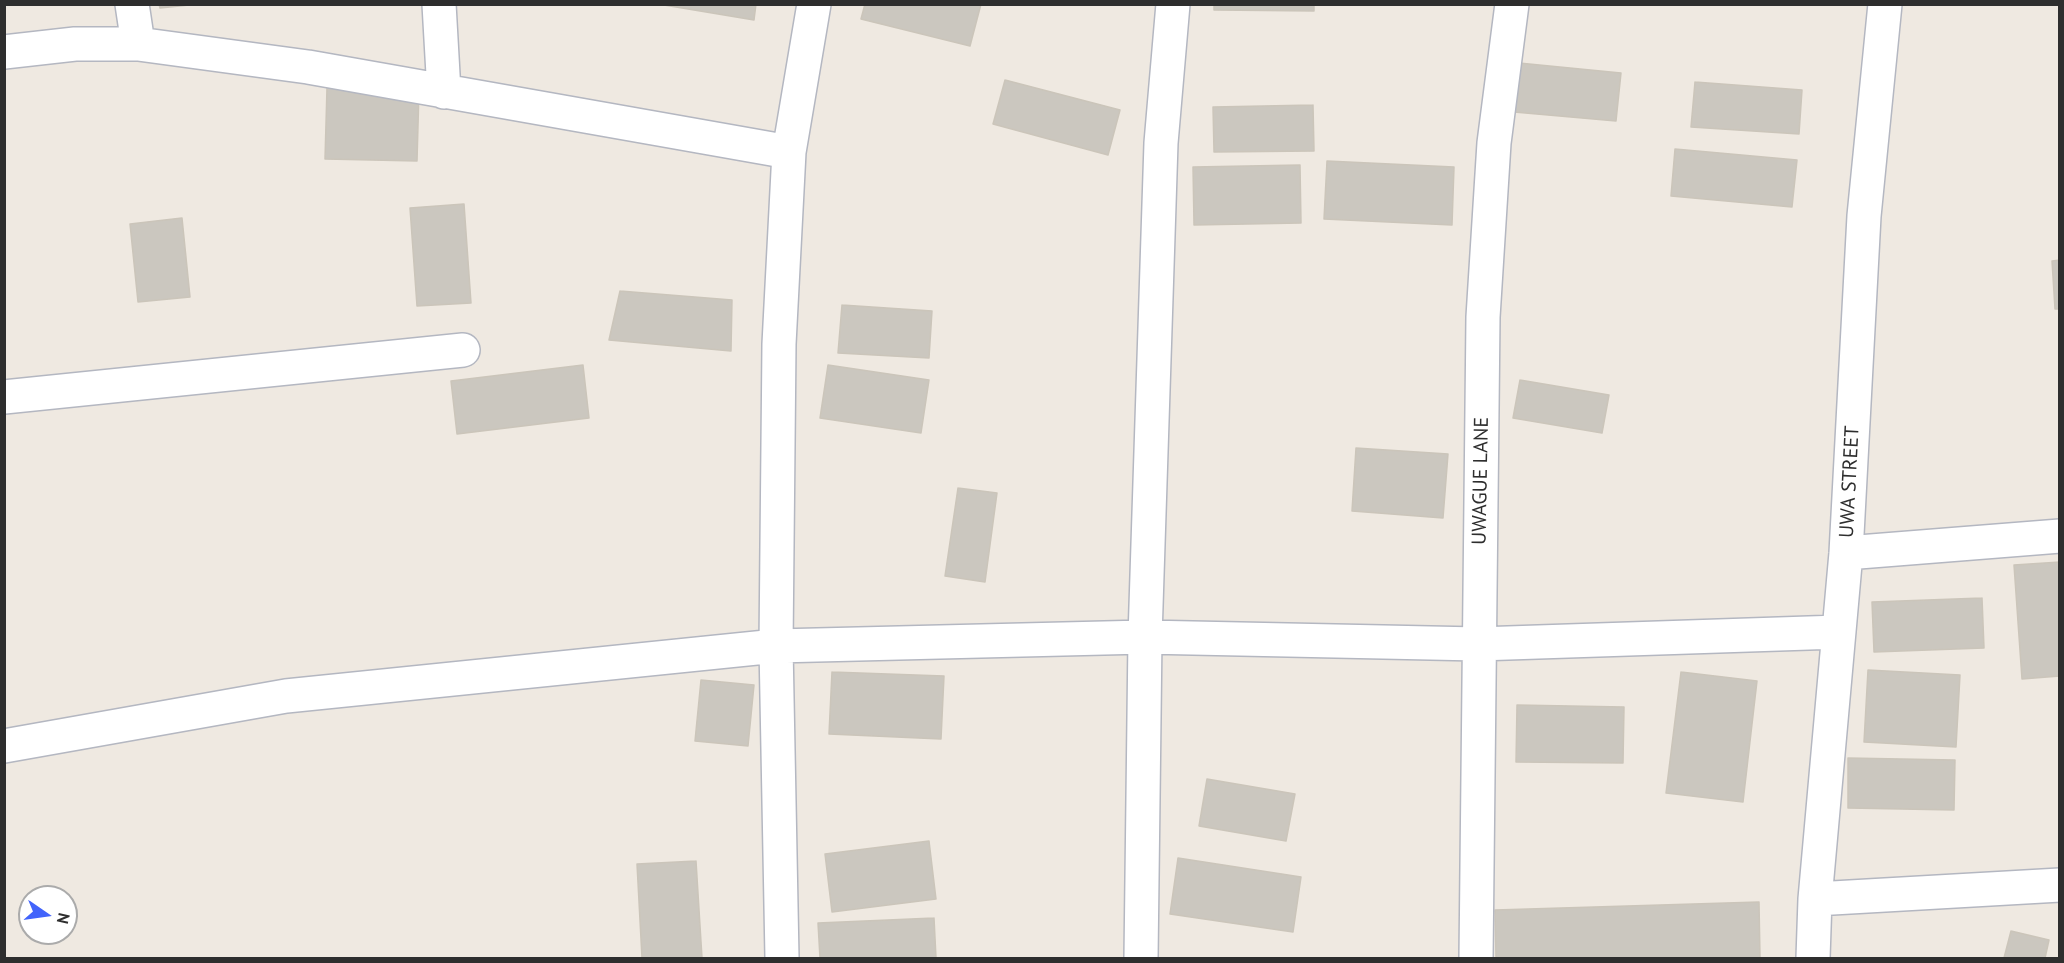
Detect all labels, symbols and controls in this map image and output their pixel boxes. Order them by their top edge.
street label: UWAGUE LANE [1468,417,1494,545]
street label: UWA STREET [1835,425,1865,539]
north arrow [18,885,78,945]
text: N [53,911,75,926]

